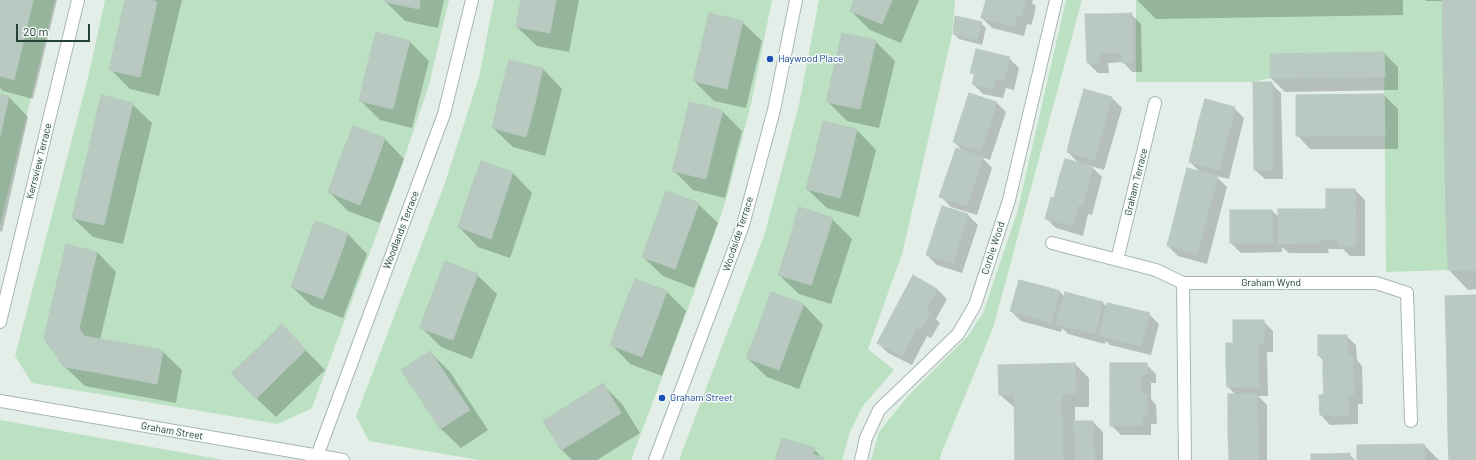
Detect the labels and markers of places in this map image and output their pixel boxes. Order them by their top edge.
place label: Haywood Place [778,53,843,65]
marker: Haywood Place [765,54,775,64]
place label: Graham Street [670,392,733,404]
marker: Graham Street [657,393,667,403]

